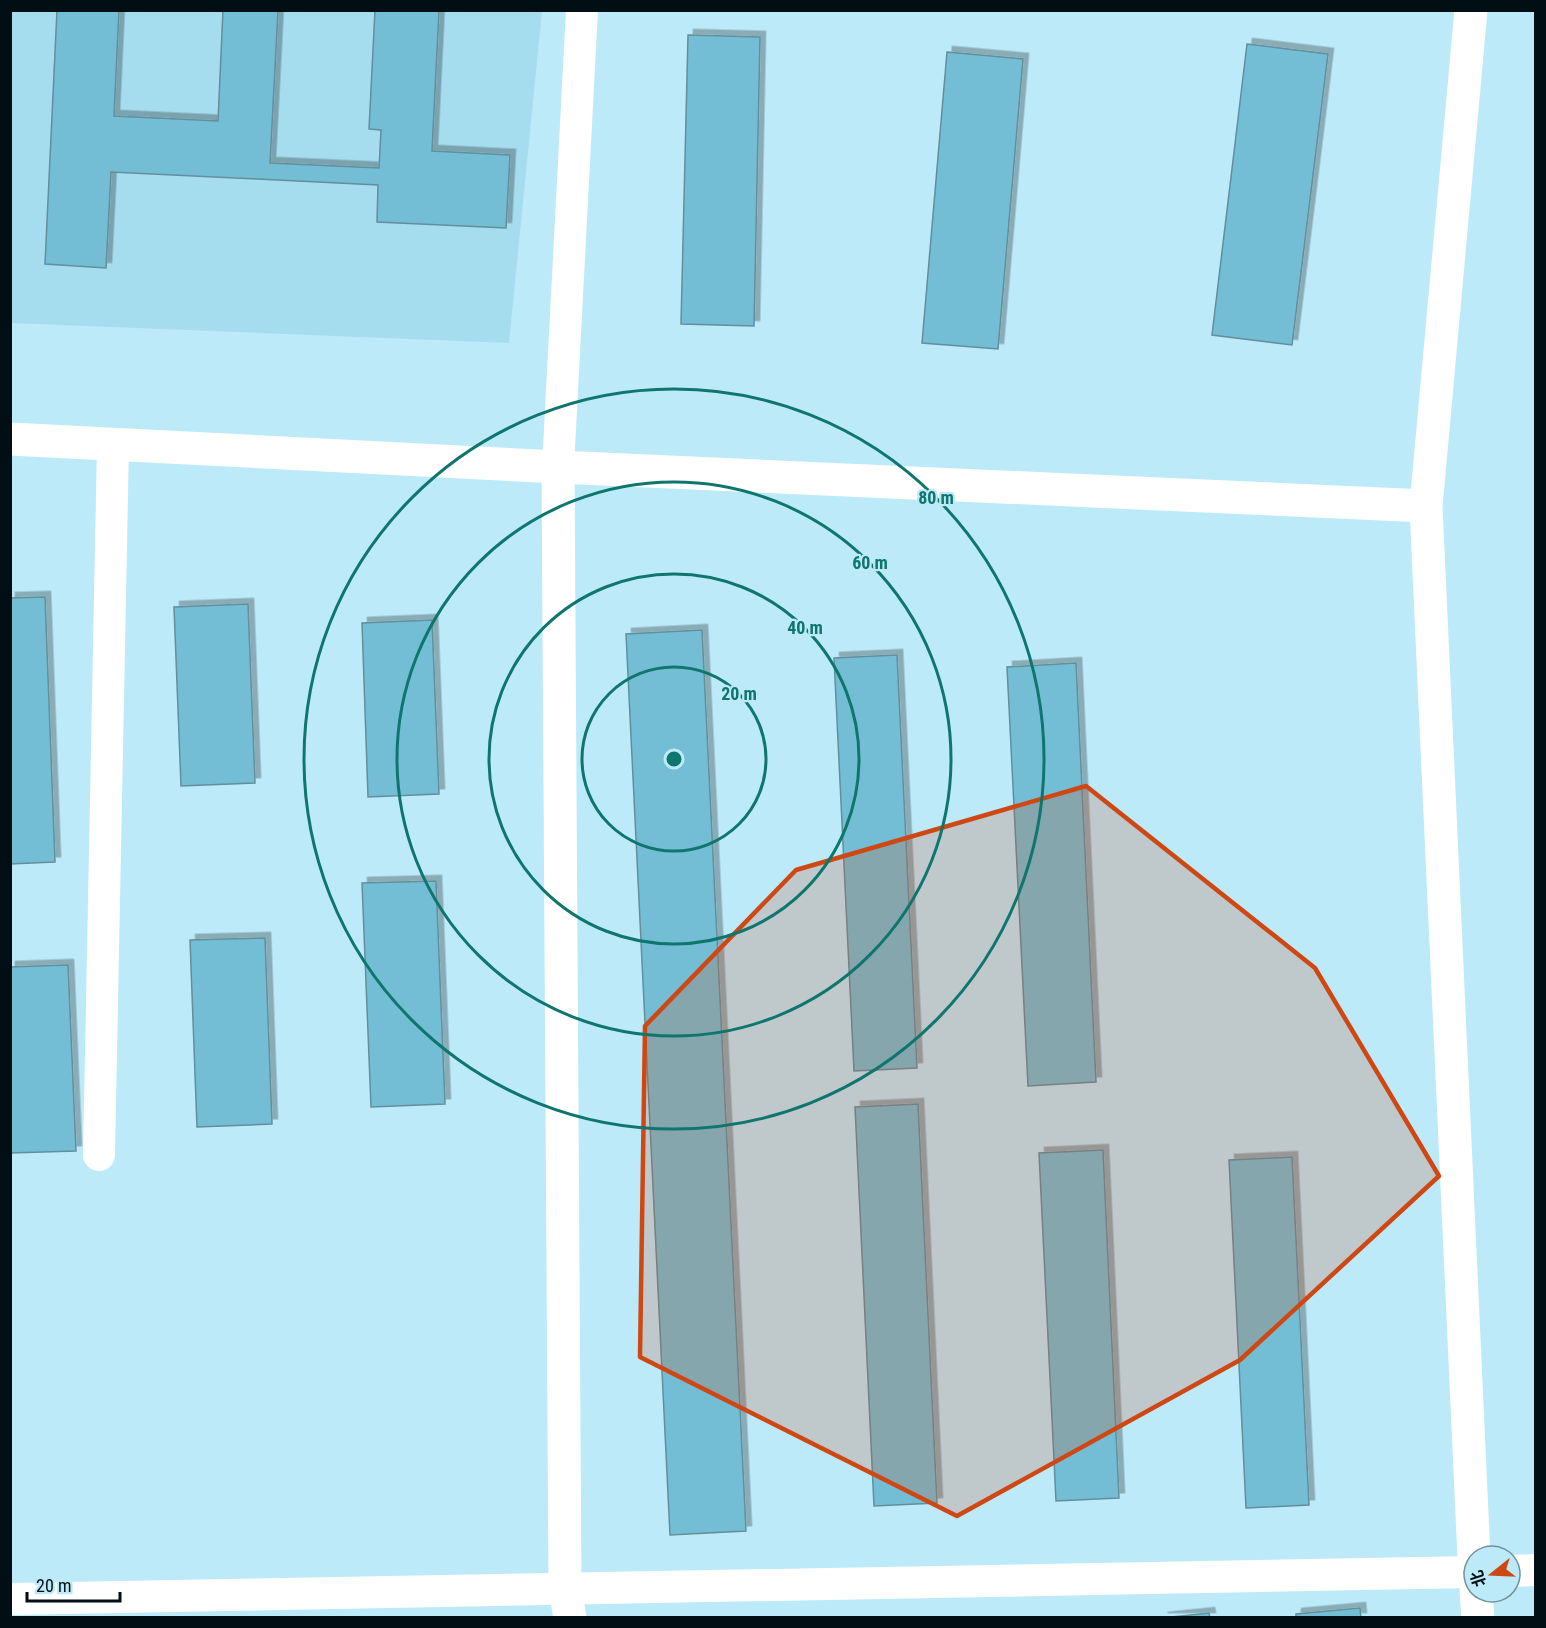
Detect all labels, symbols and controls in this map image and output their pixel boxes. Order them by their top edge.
text: 80 m [918,487,954,508]
text: 60 m [852,552,888,573]
text: 40 m [787,617,823,638]
text: 20 m [721,683,757,704]
centre of rings [664,749,684,769]
north arrow [1462,1544,1522,1604]
scale bar [27,1565,120,1603]
text: 北 [1467,1568,1490,1589]
text: 20 m [36,1575,71,1596]

